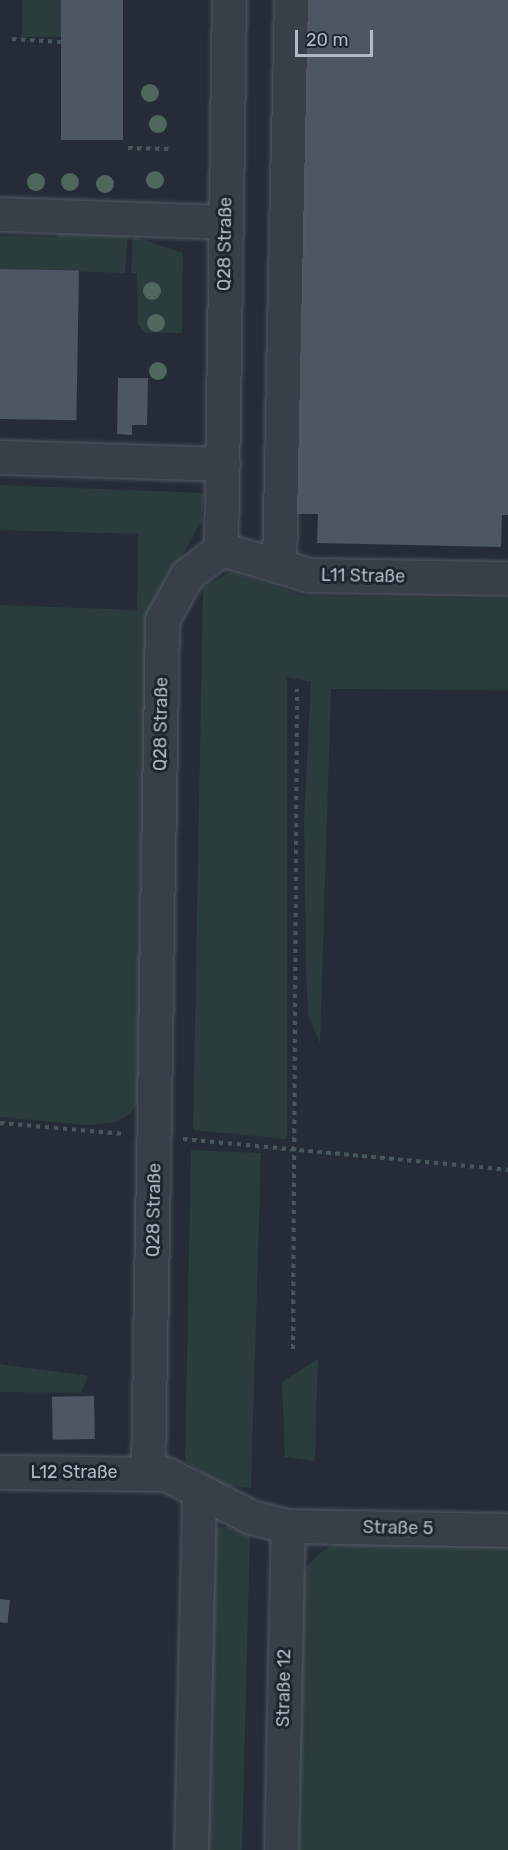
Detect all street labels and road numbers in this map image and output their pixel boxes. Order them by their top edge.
street label: Q28 Straße [213,197,237,291]
street label: L11 Straße [321,564,405,588]
street label: Q28 Straße [149,677,173,771]
street label: Q28 Straße [142,1163,166,1257]
street label: L12 Straße [30,1461,118,1483]
street label: Straße 5 [362,1517,434,1539]
street label: Straße 12 [273,1649,295,1727]

